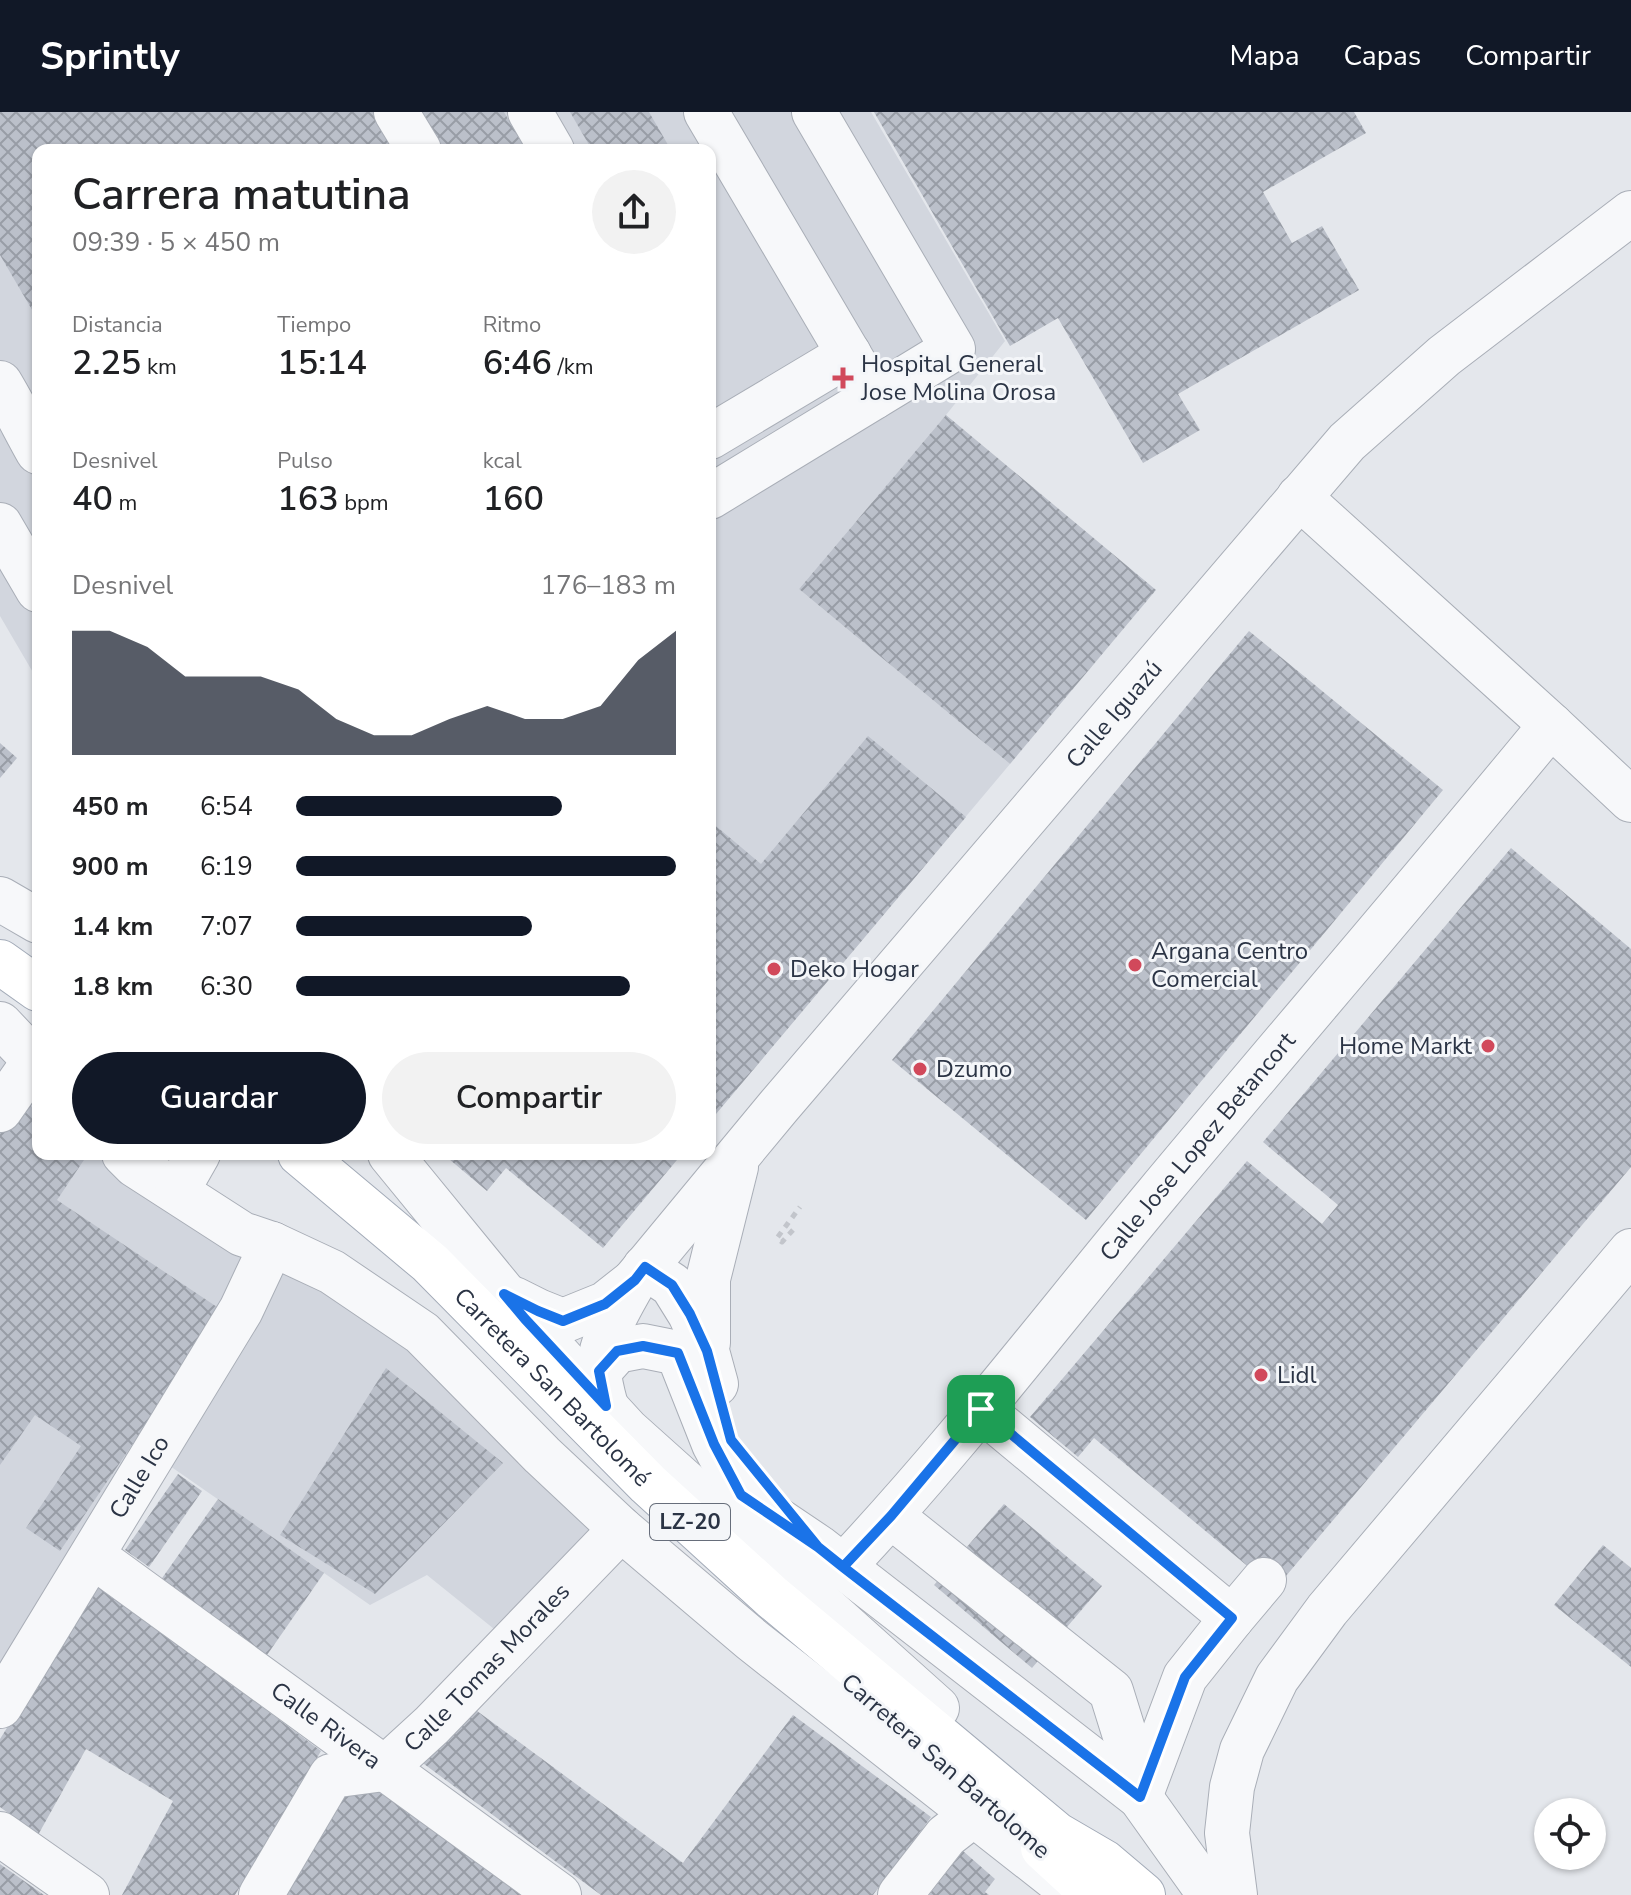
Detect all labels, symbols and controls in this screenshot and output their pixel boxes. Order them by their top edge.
text: Sprintly [40,31,180,82]
text: Mapa [1230,37,1299,75]
text: Capas [1343,37,1421,75]
text: Compartir [1465,37,1591,75]
text: Carrera matutina [72,165,411,225]
button: share [592,170,676,254]
text: 09:39 · 5 × 450 m [72,225,280,260]
text: Distancia [72,310,163,340]
text: Tiempo [277,310,351,340]
text: Ritmo [483,310,541,340]
text: 2.25 [72,340,141,386]
text: 15:14 [277,340,367,386]
text: 6:46 [483,340,552,386]
place label: Hospital General Jose Molina Orosa [860,348,1056,408]
text: km [141,352,177,382]
text: /km [552,352,594,382]
marker: Hospital General Jose Molina Orosa [832,367,854,389]
text: Desnivel [72,446,158,476]
text: Pulso [277,446,333,476]
text: kcal [483,446,522,476]
text: 40 [72,476,113,522]
text: 163 [277,476,339,522]
text: 160 [483,476,544,522]
text: m [113,488,137,518]
text: bpm [339,488,389,518]
text: Desnivel [72,568,173,603]
text: 176–183 m [540,568,676,603]
street label: Calle Iguazú [1059,653,1169,775]
text: 450 m [72,789,149,824]
text: 6:54 [200,789,253,824]
text: 900 m [72,849,149,884]
text: 6:19 [200,849,253,884]
text: 1.4 km [72,909,153,944]
text: 7:07 [200,909,253,944]
place label: Argana Centro Comercial [1151,935,1308,995]
place label: Deko Hogar [790,953,919,985]
marker: Argana Centro Comercial [1126,956,1144,974]
marker: Deko Hogar [765,960,783,978]
text: 1.8 km [72,969,153,1004]
text: 6:30 [200,969,253,1004]
street label: Calle Jose Lopez Betancort [1092,1025,1303,1268]
place label: Home Markt [1339,1030,1473,1062]
marker: Home Markt [1479,1037,1497,1055]
button: Guardar [72,1052,366,1144]
button: Compartir [382,1052,676,1144]
place label: Dzumo [936,1053,1012,1085]
marker: Dzumo [911,1060,929,1078]
street label: Carretera San Bartolomé [447,1281,658,1494]
place label: Lidl [1277,1359,1317,1391]
marker: Lidl [1252,1366,1270,1384]
pin [947,1375,1015,1443]
icon: arrive [959,1387,1003,1431]
street label: Calle Ico [102,1429,177,1525]
road number: LZ-20 [650,1504,730,1540]
street label: Calle Tomas Morales [397,1576,577,1759]
street label: Carretera San Bartolome [835,1666,1057,1866]
street label: Calle Rivera [264,1674,388,1776]
map controls [1534,1798,1606,1870]
button: locate [1534,1798,1606,1870]

